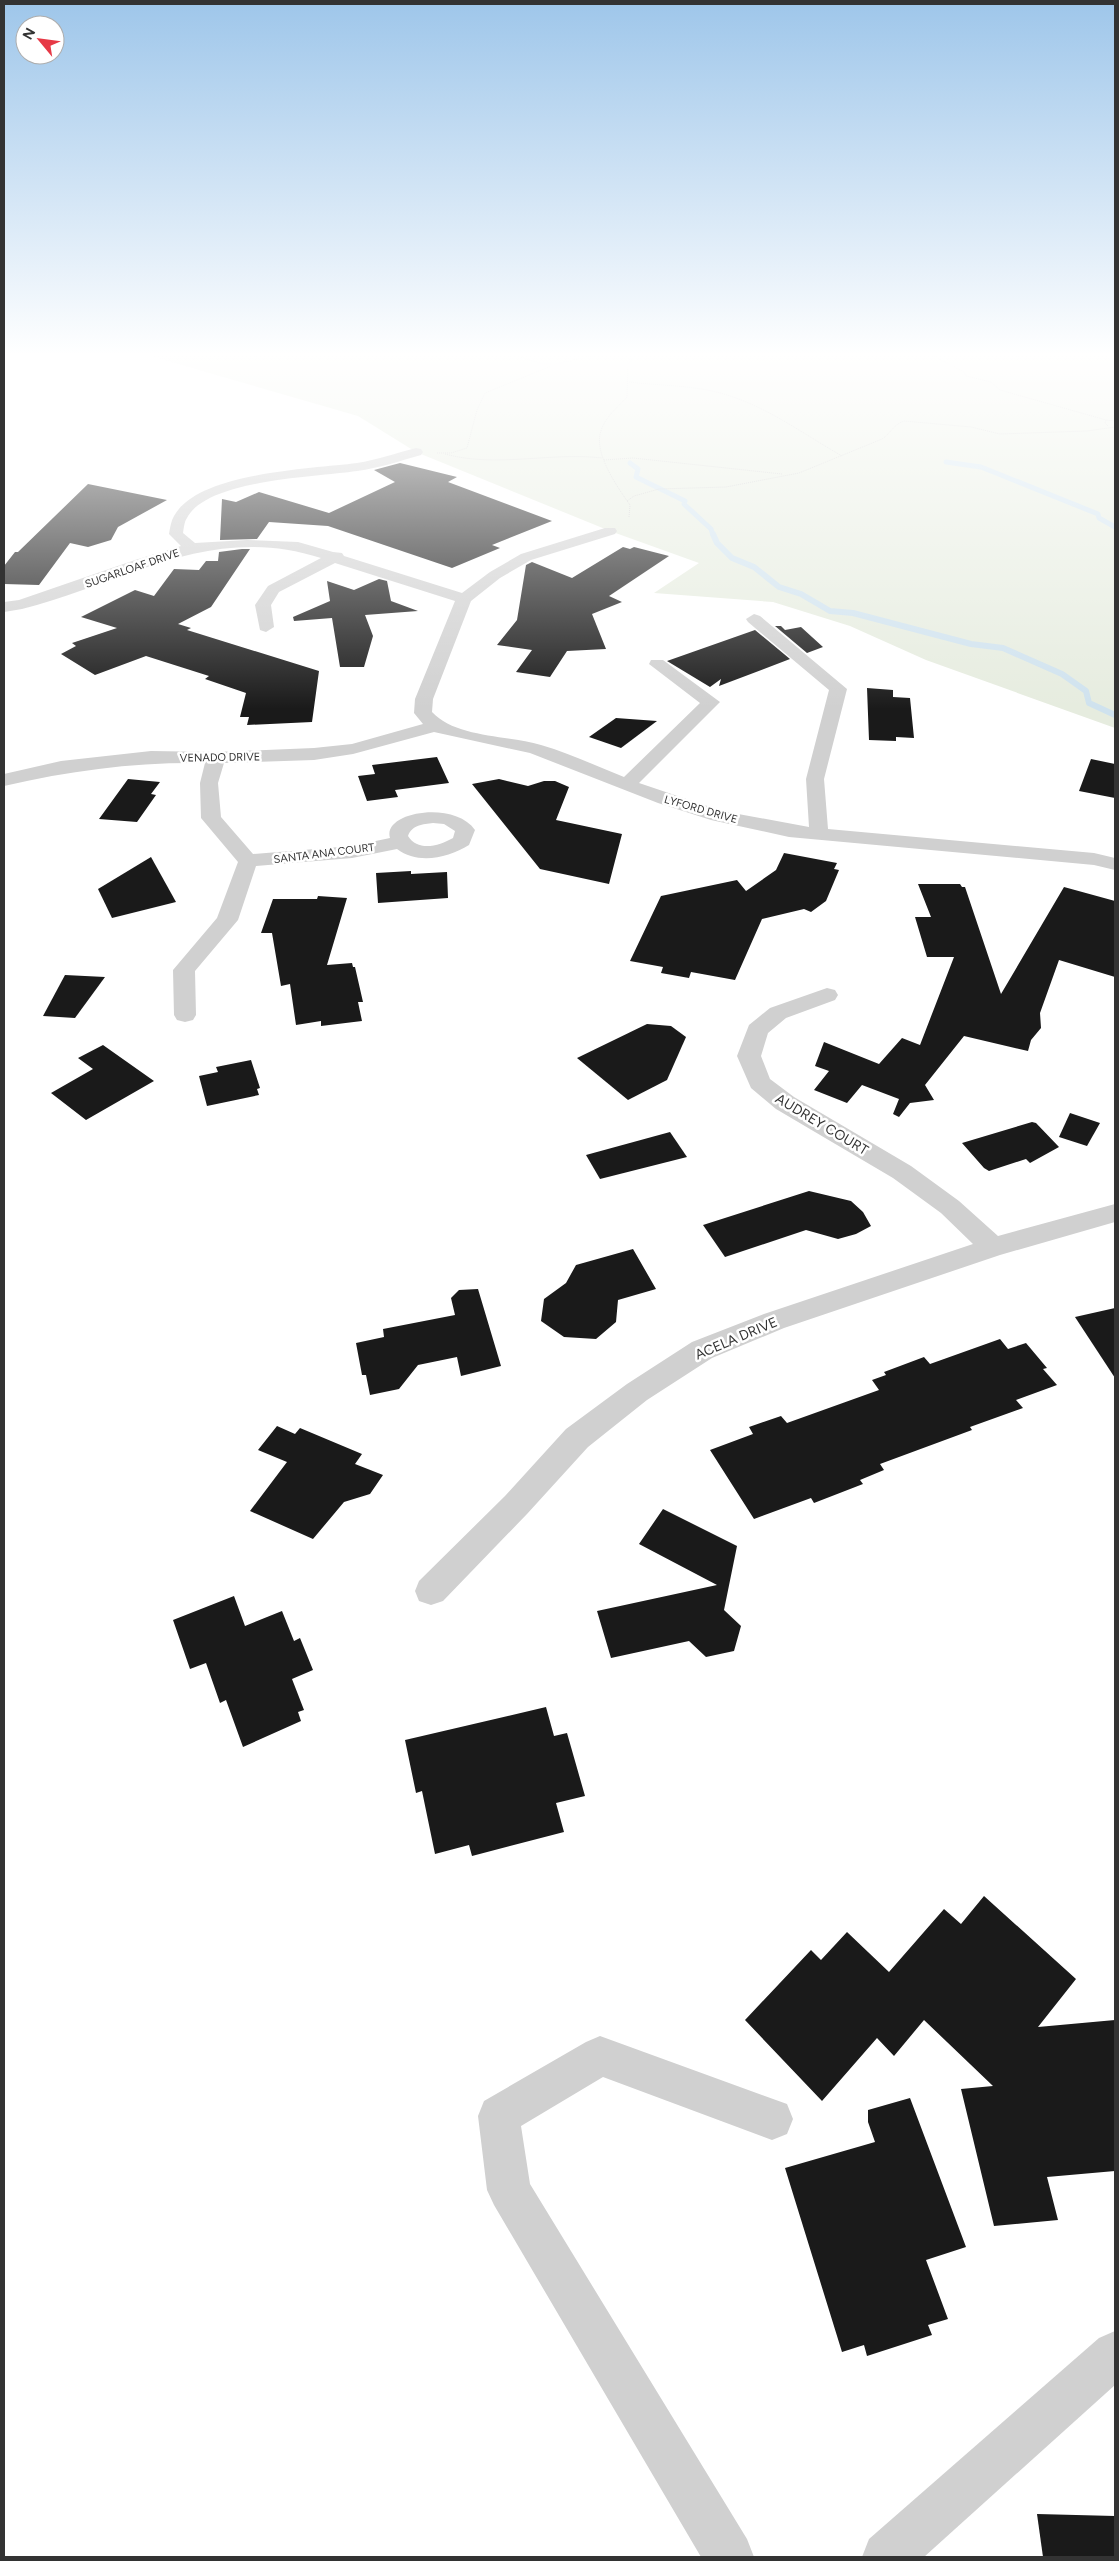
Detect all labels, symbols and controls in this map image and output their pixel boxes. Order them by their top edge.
north arrow [15,15,65,65]
text: N [19,25,39,43]
street label: SUGARLOAF DRIVE [83,546,181,591]
street label: VENADO DRIVE [180,750,260,765]
street label: LYFORD DRIVE [663,793,739,826]
street label: SANTA ANA COURT [273,841,375,866]
street label: AUDREY COURT [772,1090,871,1159]
street label: ACELA DRIVE [692,1313,780,1363]

